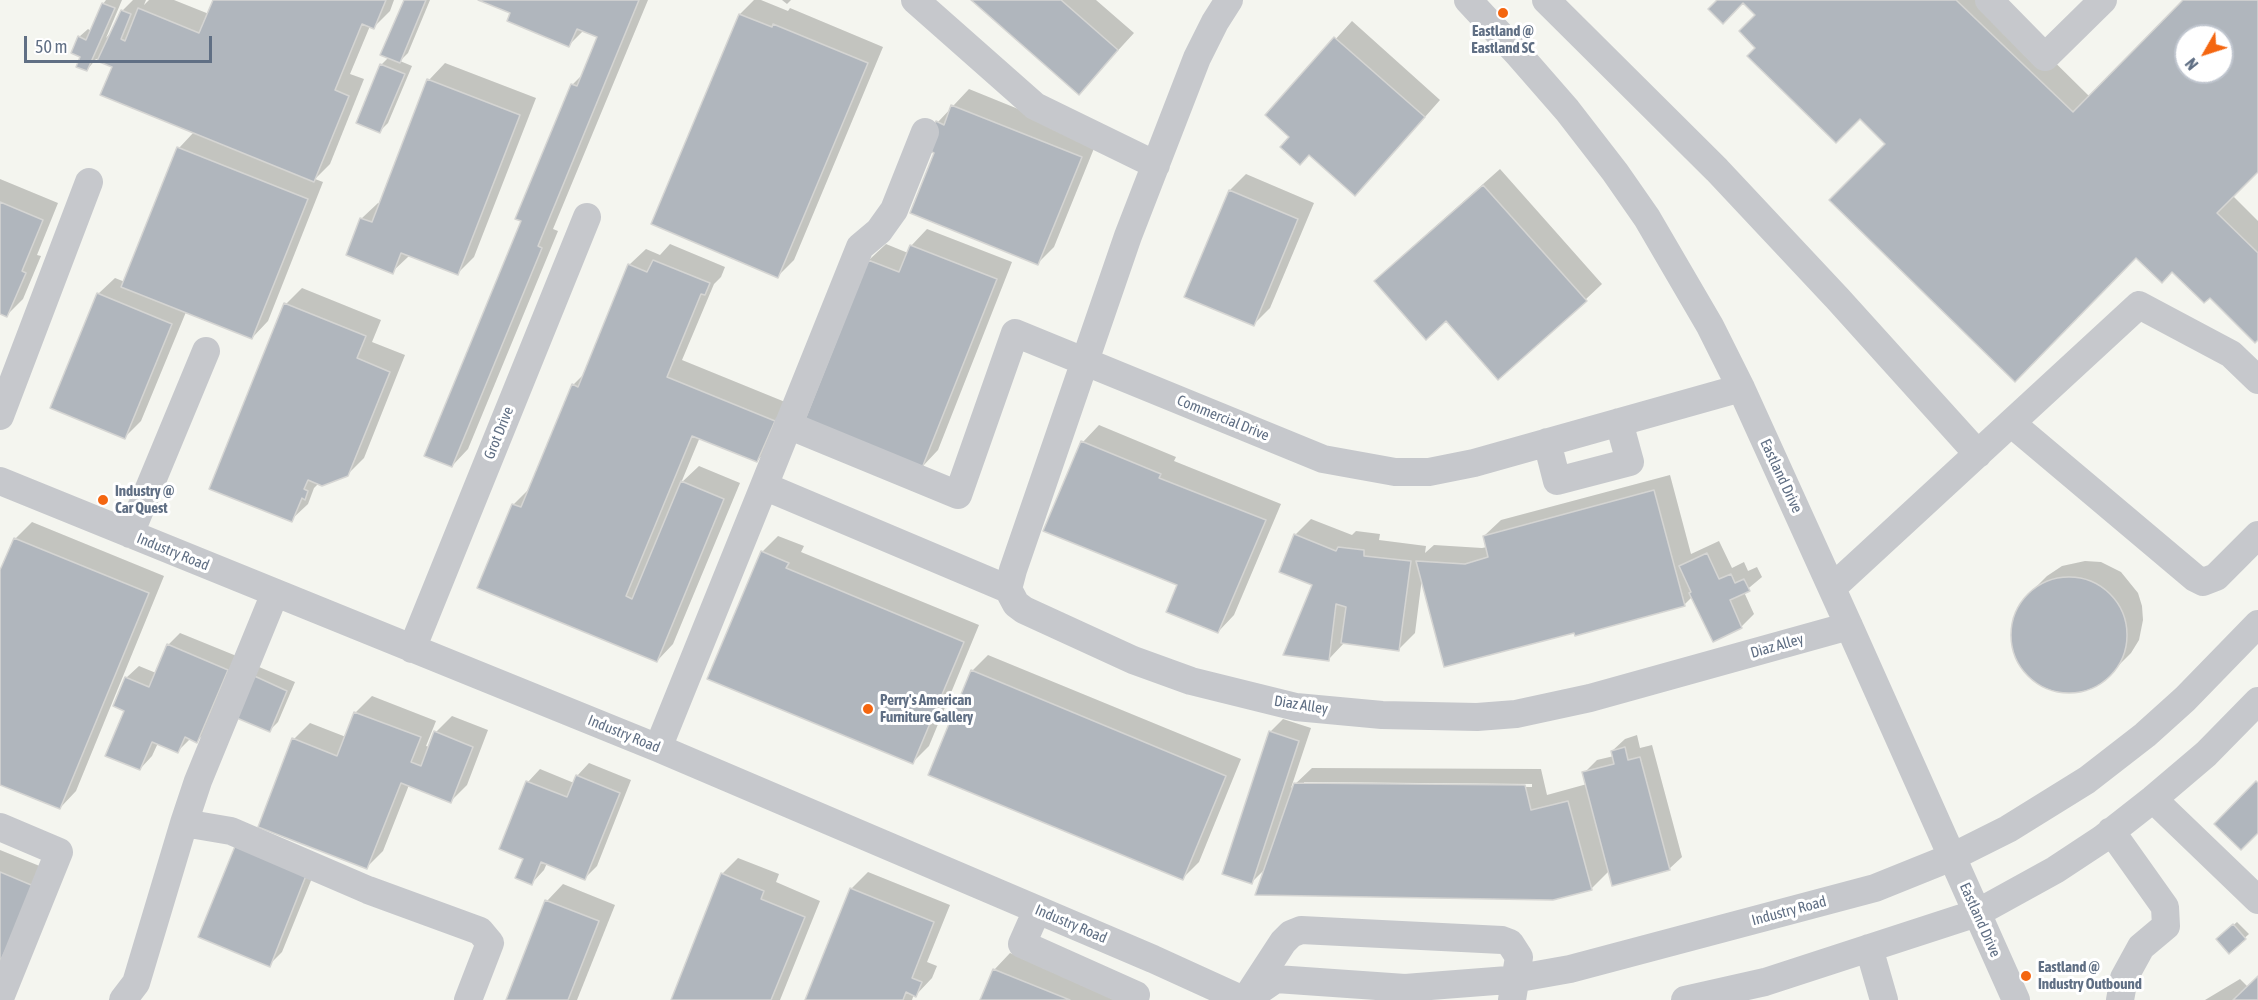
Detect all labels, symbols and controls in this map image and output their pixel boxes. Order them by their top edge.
marker: Eastland @ Eastland SC [1496,6,1510,20]
place label: Eastland @ Eastland SC [1471,22,1535,57]
scale bar [27,24,214,62]
north arrow [2174,24,2234,84]
text: 50 m [35,36,67,57]
text: N [2182,55,2202,73]
street label: Commercial Drive [1174,391,1272,445]
street label: Grot Drive [480,404,518,462]
street label: Eastland Drive [1756,436,1806,516]
place label: Industry @ Car Quest [115,482,174,517]
marker: Industry @ Car Quest [96,493,110,507]
street label: Industry Road [134,529,212,575]
street label: Diaz Alley [1748,630,1806,662]
place label: Perry's American Furniture Gallery [880,691,973,726]
street label: Diaz Alley [1273,692,1329,718]
marker: Perry's American Furniture Gallery [861,702,875,716]
street label: Industry Road [585,711,663,757]
street label: Eastland Drive [1956,880,2004,960]
street label: Industry Road [1750,892,1828,930]
street label: Industry Road [1032,901,1110,947]
place label: Eastland @ Industry Outbound [2038,958,2142,993]
marker: Eastland @ Industry Outbound [2019,969,2033,983]

